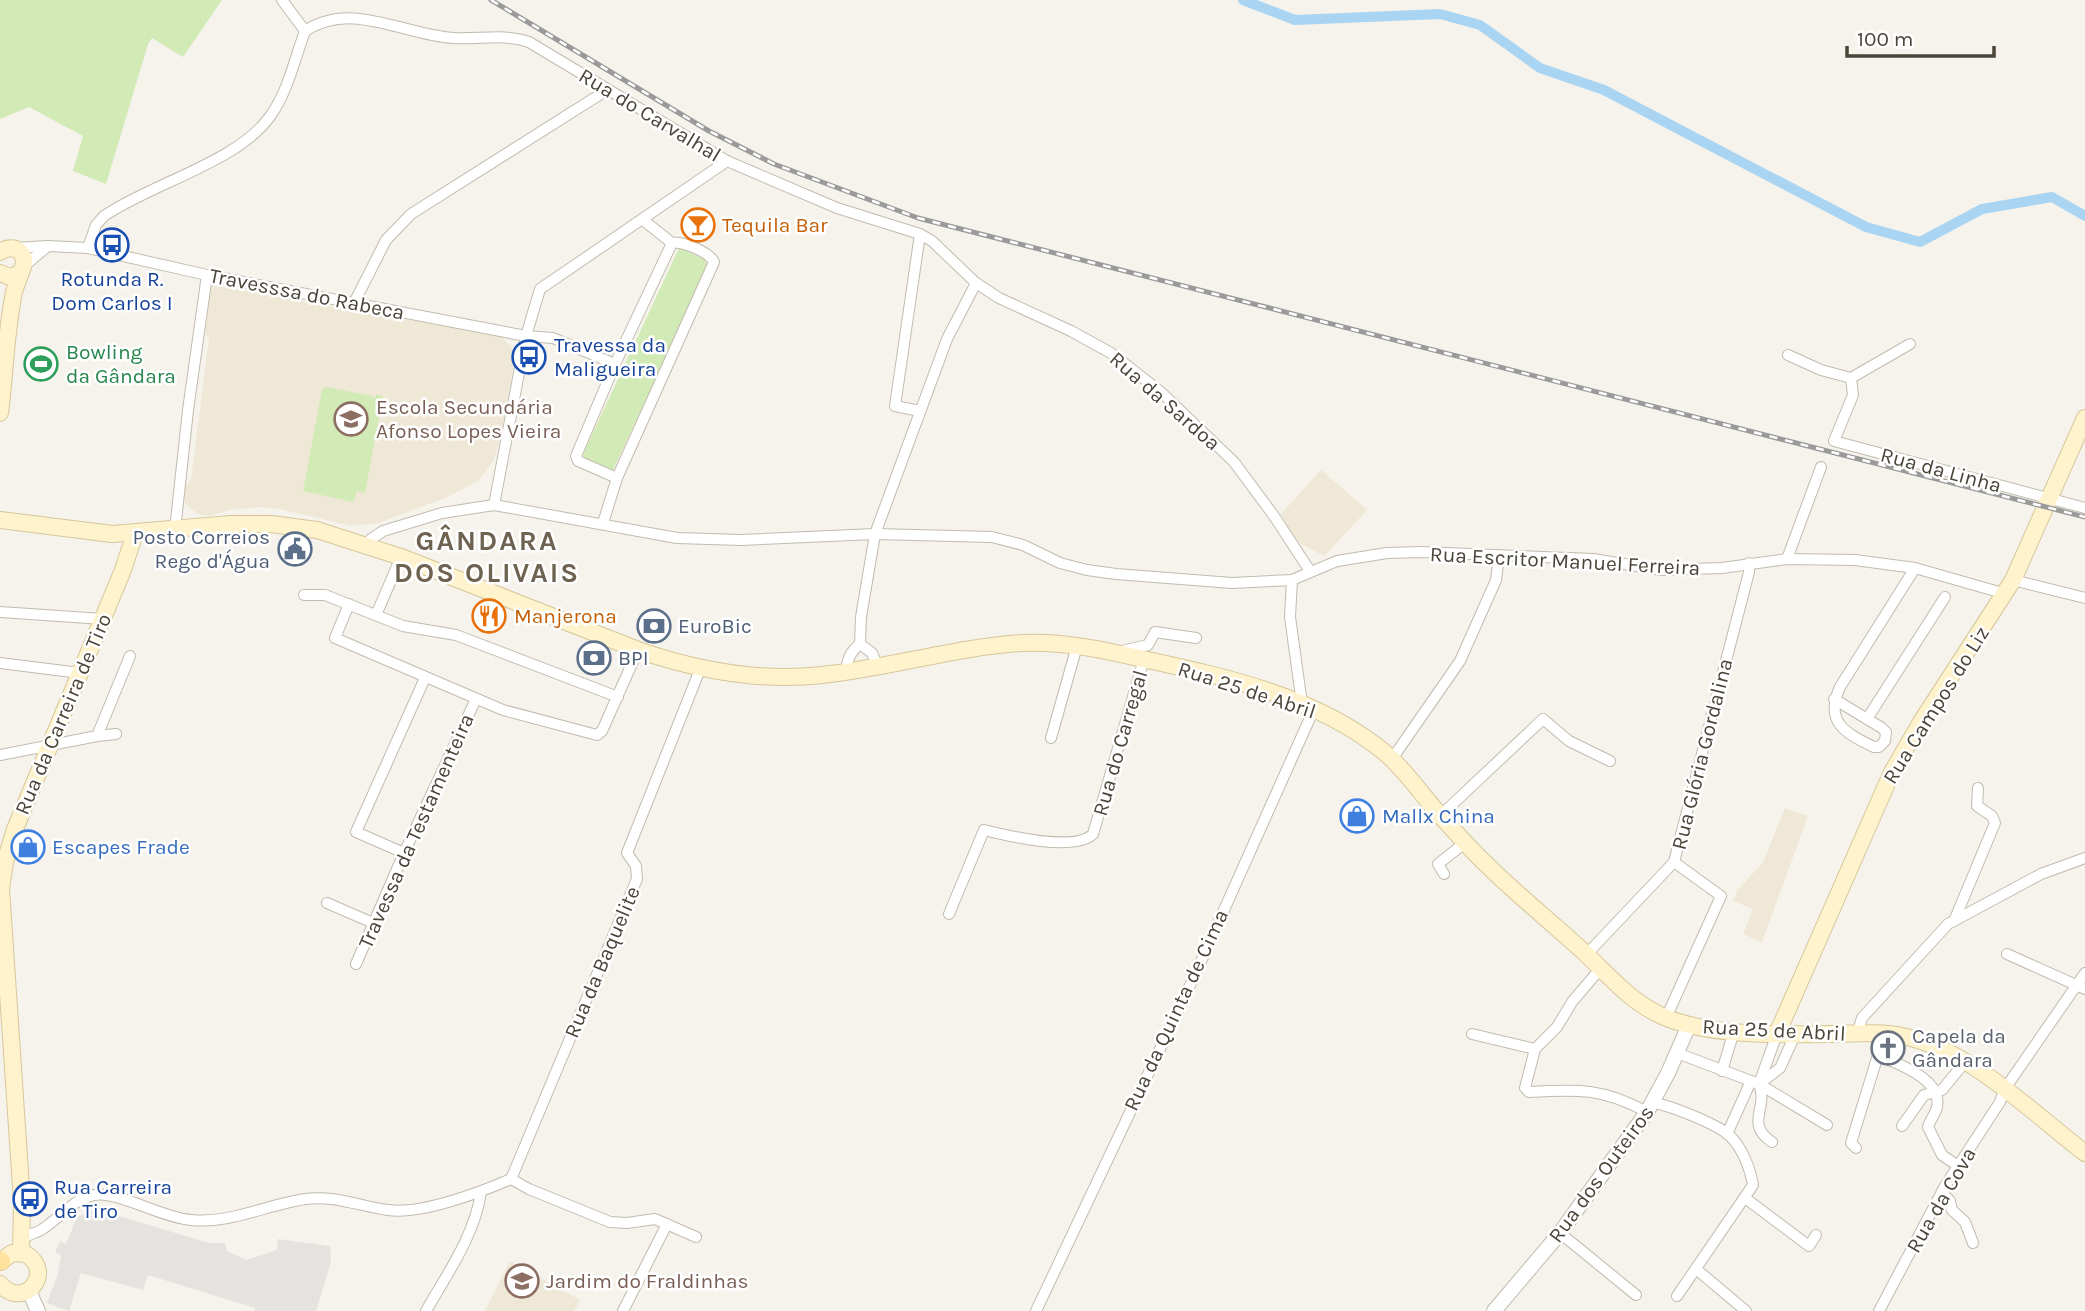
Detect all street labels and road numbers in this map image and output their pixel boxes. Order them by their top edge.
street label: Rua do Carvalhal [575,63,725,167]
street label: Travesssa do Rabeca [207,263,407,325]
street label: Rua da Sardoa [1105,347,1225,455]
street label: Rua da Linha [1878,442,2004,498]
street label: Rua Escritor Manuel Ferreira [1429,542,1701,580]
street label: Rua da Carreira de Tiro [10,610,116,818]
street label: Rua Campos do Liz [1878,622,1994,788]
street label: Rua 25 de Abril [1175,656,1319,724]
street label: Rua Glória Gordalina [1667,656,1737,852]
street label: Rua do Carregal [1088,667,1152,819]
street label: Travessa da Testamenteira [353,710,479,952]
street label: Rua da Baquelite [559,883,645,1041]
street label: Rua da Quinta de Cima [1119,905,1233,1115]
street label: Rua 25 de Abril [1702,1014,1846,1046]
street label: Rua dos Outeiros [1543,1101,1659,1247]
street label: Rua da Cova [1901,1143,1981,1257]

